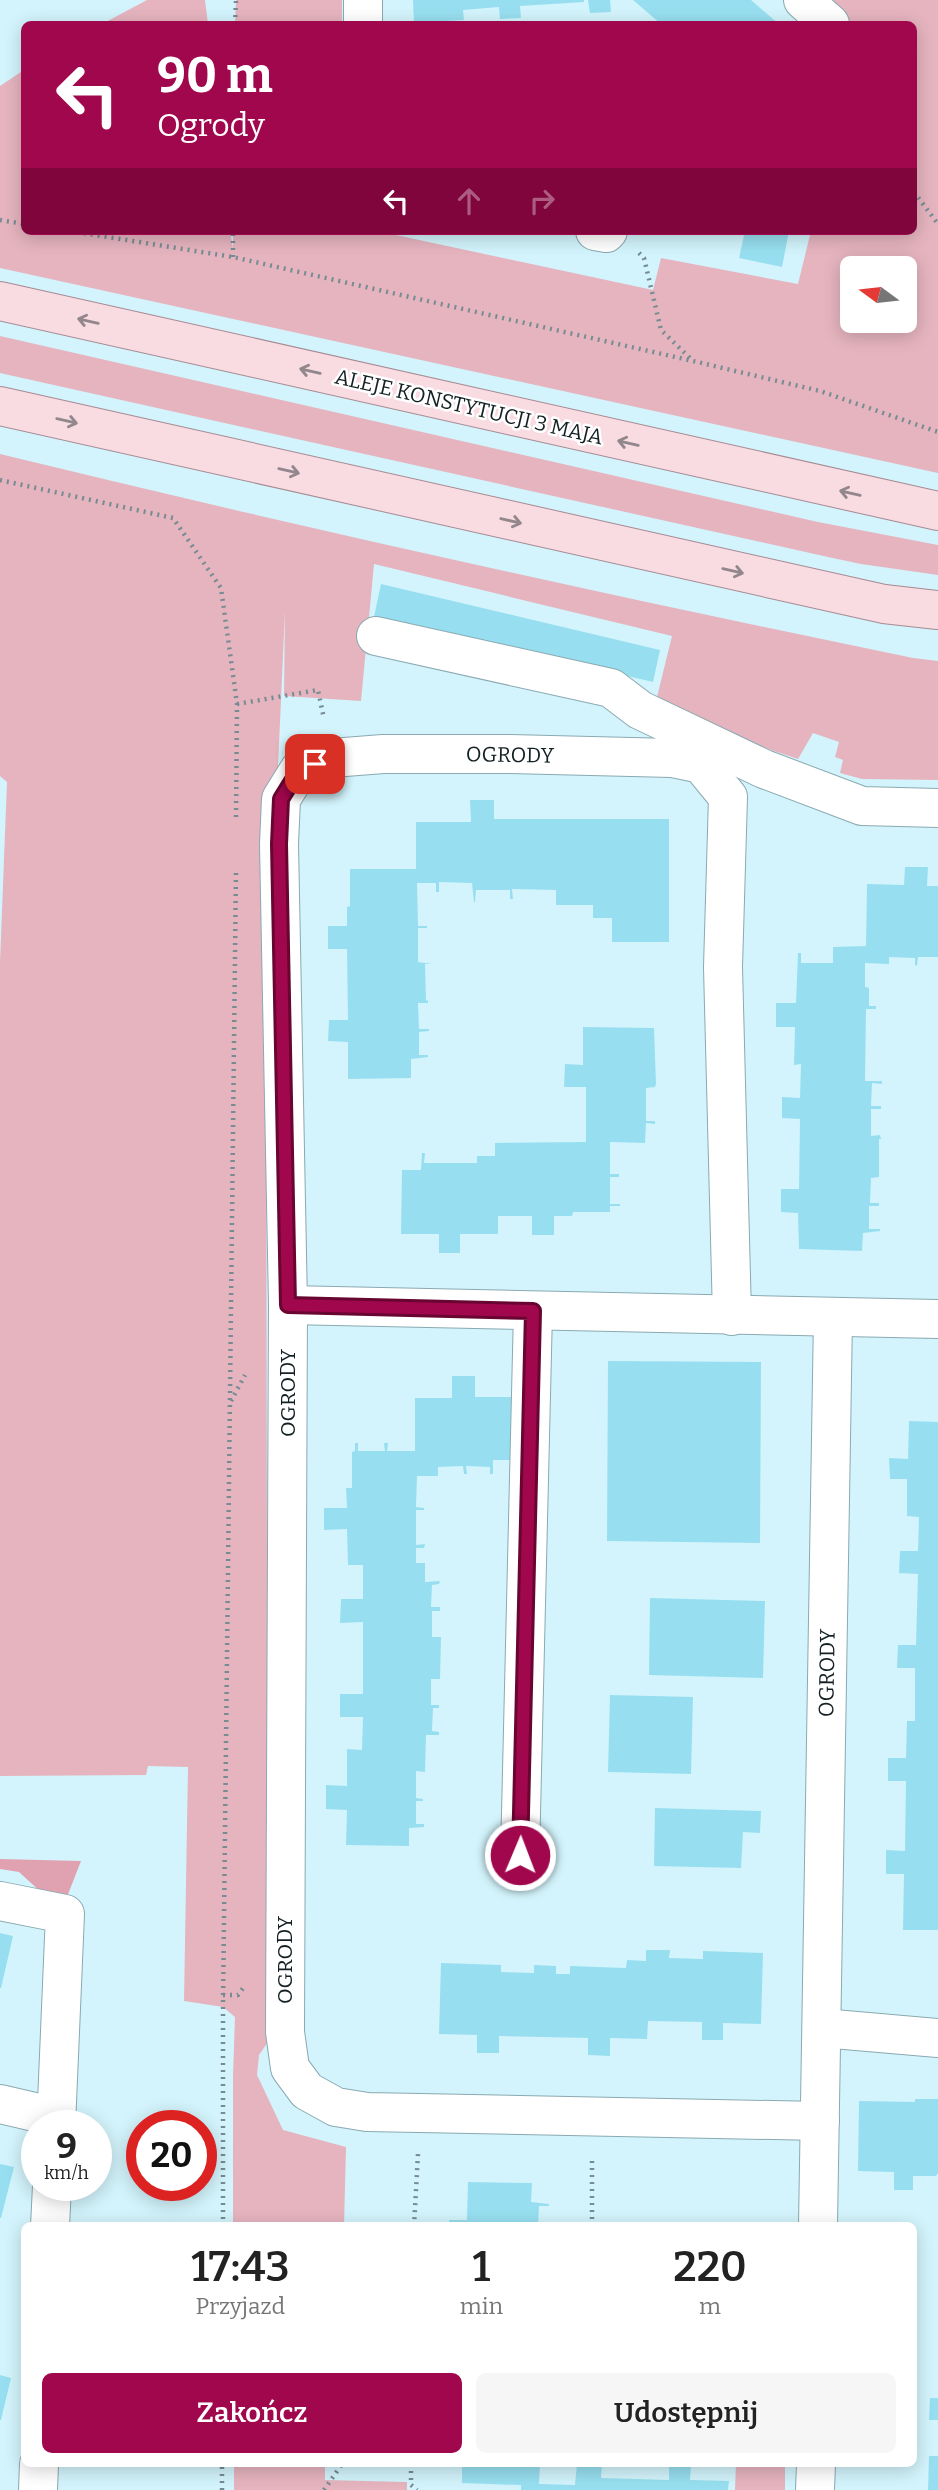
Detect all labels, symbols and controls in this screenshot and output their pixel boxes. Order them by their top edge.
text: 90 m [157,46,273,105]
icon: left [42,49,133,140]
text: Ogrody [157,106,265,144]
icon: left [377,182,415,220]
icon: ahead [450,182,488,220]
icon: right [523,182,561,220]
north arrow [840,256,917,332]
map controls [840,256,917,333]
one-way arrow [77,314,100,327]
street label: ALEJE KONSTYTUCJI 3 MAJA [332,363,606,451]
one-way arrow [299,364,322,377]
one-way arrow [55,415,78,429]
one-way arrow [617,435,640,449]
one-way arrow [277,465,300,478]
one-way arrow [839,485,862,499]
one-way arrow [499,514,522,528]
one-way arrow [721,564,744,578]
pin [285,734,345,794]
street label: OGRODY [466,741,555,769]
icon: arrive [296,745,334,783]
street label: OGRODY [275,1348,301,1437]
street label: OGRODY [813,1628,841,1717]
position arrow [483,1818,557,1892]
street label: OGRODY [272,1915,298,2004]
speed limit sign: 20 [126,2110,217,2201]
text: 9 [56,2125,77,2167]
text: km/h [44,2162,89,2184]
text: 17:43 [191,2242,289,2292]
text: 1 [472,2242,490,2292]
text: 220 [673,2242,747,2292]
text: Przyjazd [195,2292,285,2320]
text: min [460,2292,503,2320]
text: m [699,2292,721,2320]
button: Zakończ [42,2373,462,2453]
button: Udostępnij [476,2373,896,2453]

